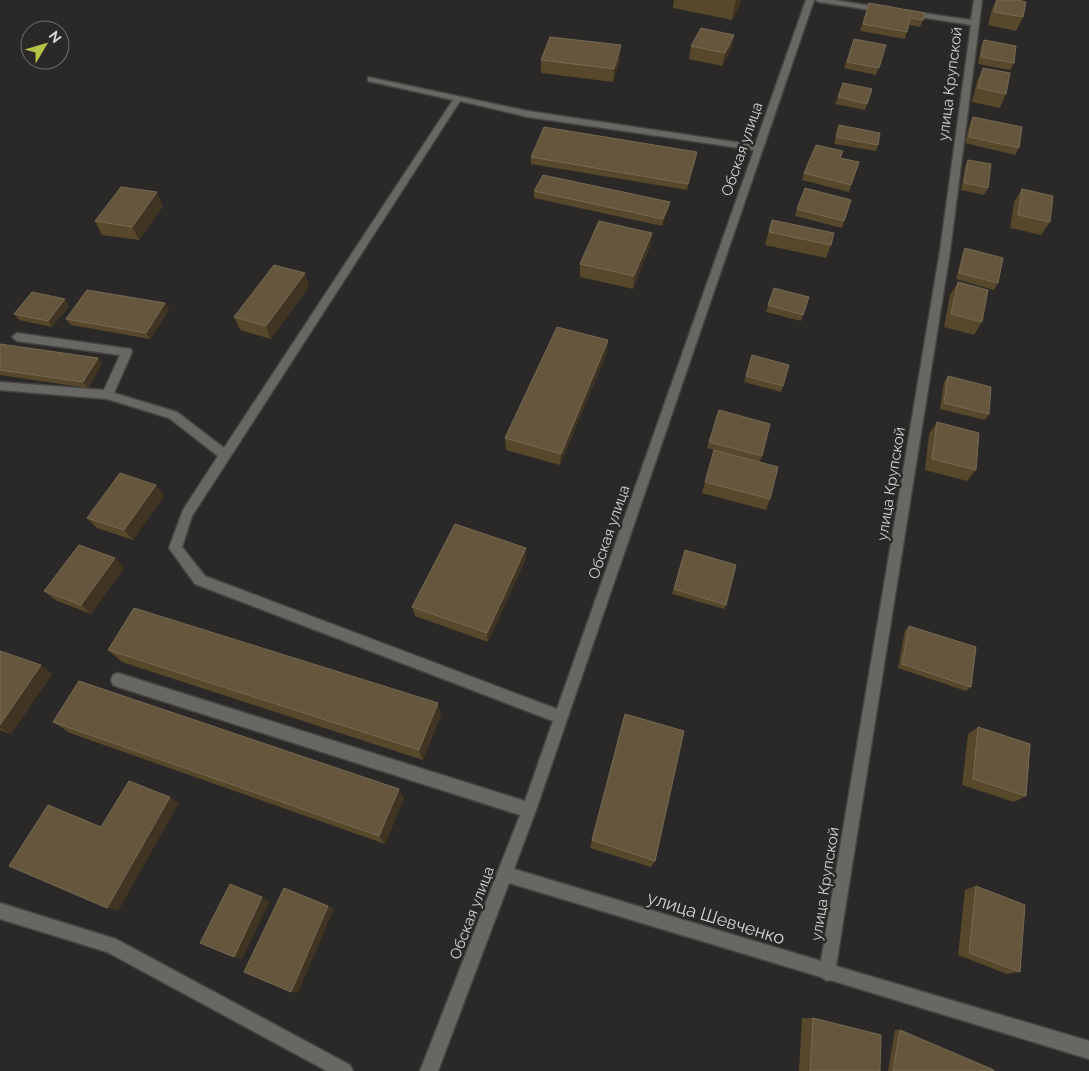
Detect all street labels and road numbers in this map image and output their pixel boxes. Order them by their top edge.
street label: улица Крупской [934,26,966,142]
street label: Обская улица [718,100,766,198]
street label: улица Крупской [873,426,909,542]
street label: Обская улица [585,483,633,581]
street label: улица Крупской [807,826,843,942]
street label: Обская улица [446,864,498,962]
street label: улица Шевченко [645,887,788,949]

